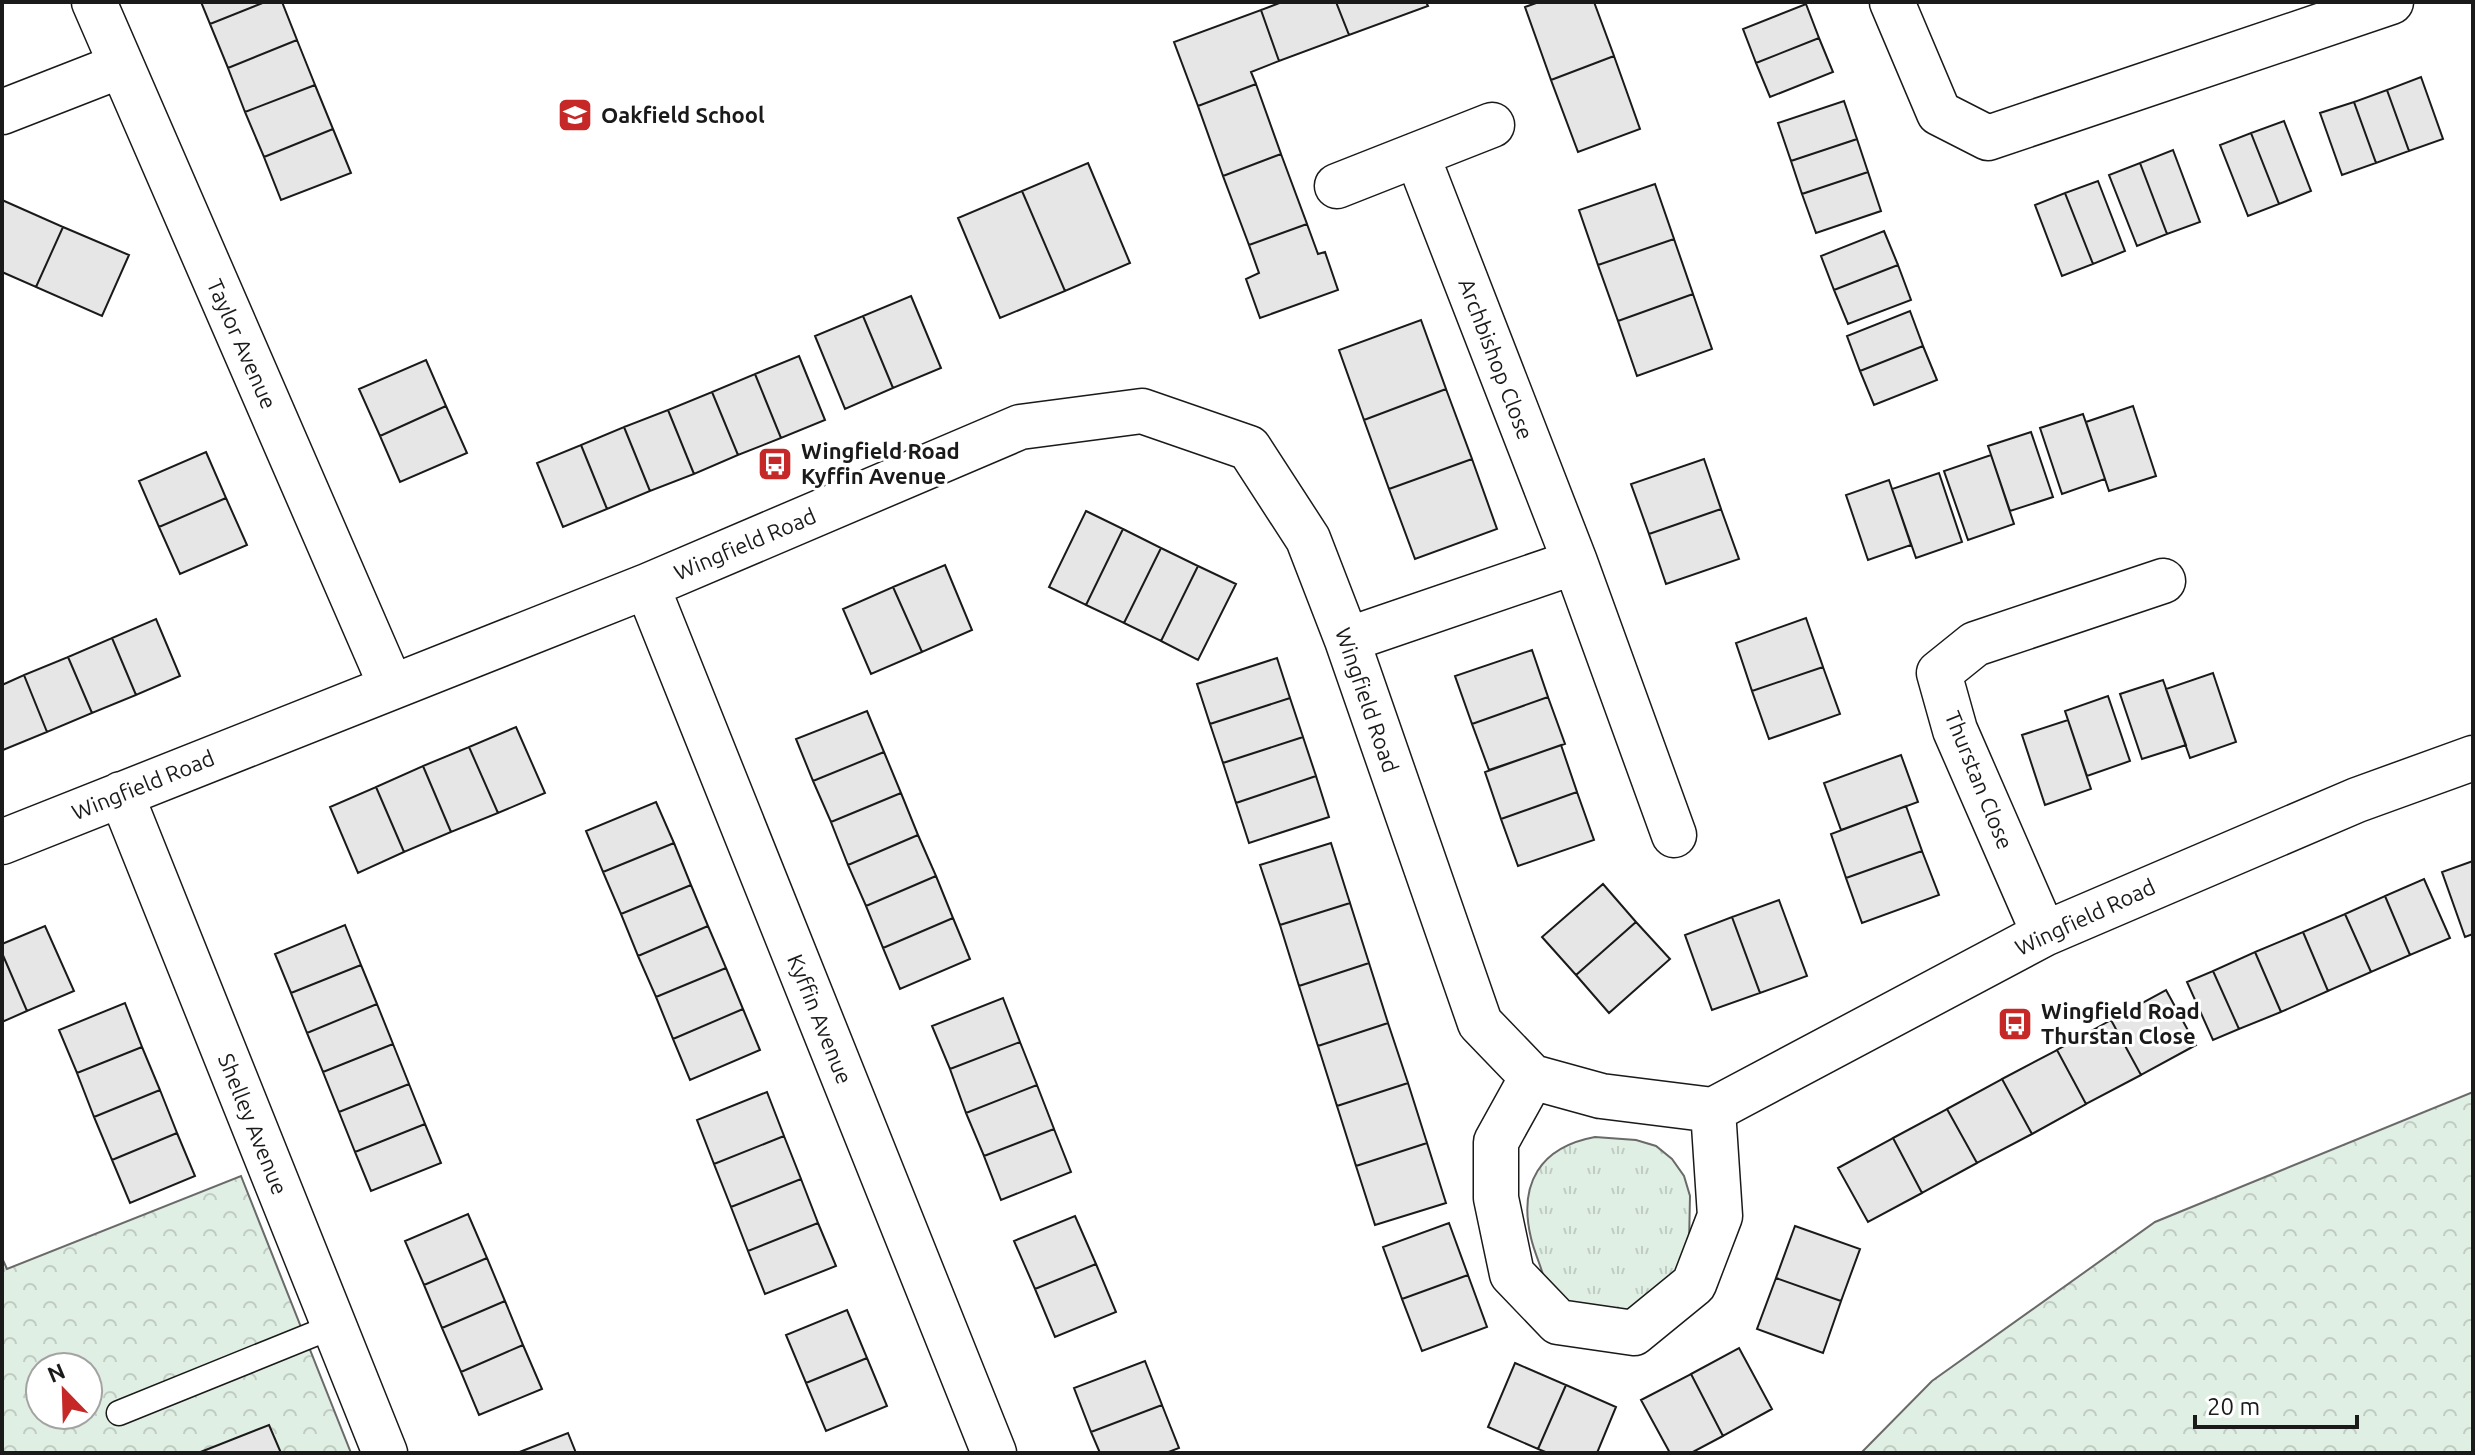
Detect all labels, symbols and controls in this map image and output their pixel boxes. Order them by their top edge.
school or university icon: Oakfield School [556,96,594,134]
place label: Oakfield School [601,102,765,127]
street label: Taylor Avenue [203,275,282,413]
street label: Archbishop Close [1454,275,1539,443]
place label: Wingfield Road Kyffin Avenue [801,438,960,488]
bus stop icon: Wingfield Road Kyffin Avenue [756,445,794,483]
street label: Wingfield Road [670,502,819,585]
street label: Wingfield Road [1331,624,1404,776]
street label: Thurstan Close [1940,707,2019,852]
street label: Wingfield Road [68,745,218,825]
street label: Wingfield Road [2011,873,2159,960]
street label: Kyffin Avenue [783,950,858,1087]
place label: Wingfield Road Thurstan Close [2041,998,2200,1048]
bus stop icon: Wingfield Road Thurstan Close [1996,1005,2034,1043]
street label: Shelley Avenue [214,1050,293,1198]
north arrow [24,1351,104,1431]
text: N [44,1357,68,1387]
scale bar [2195,1379,2357,1429]
text: 20 m [2207,1393,2260,1420]

